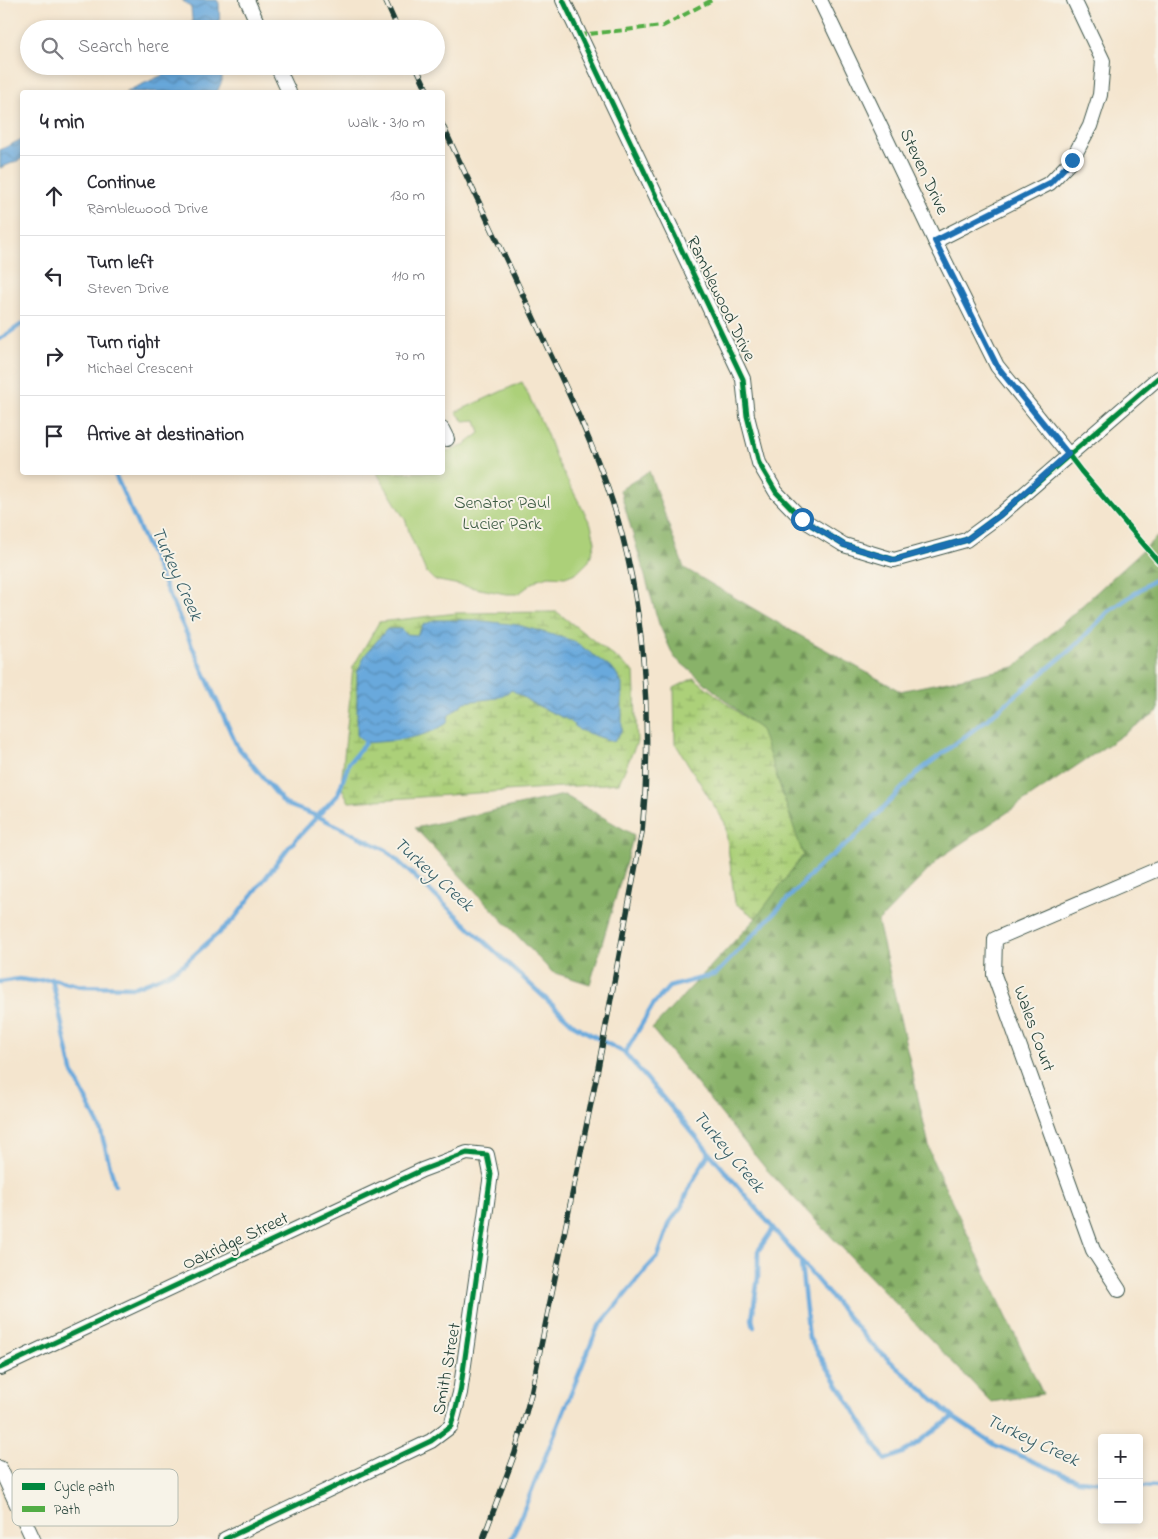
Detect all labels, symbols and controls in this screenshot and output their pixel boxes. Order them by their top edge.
search box [20,20,445,75]
icon: search [38,34,66,62]
text: Search here [78,34,169,61]
text: 4 min [40,108,84,138]
text: Walk · 310 m [348,111,425,135]
street label: Steven Drive [892,125,955,220]
route end [1061,149,1084,172]
text: Continue [87,170,155,197]
icon: ahead [40,182,68,210]
text: 130 m [390,184,425,208]
text: Ramblewood Drive [87,197,208,221]
street label: Ramblewood Drive [678,232,762,367]
text: Turn left [87,250,154,277]
icon: left [40,262,68,290]
text: 110 m [391,264,425,288]
text: Steven Drive [87,277,169,301]
text: Turn right [87,330,160,357]
icon: right [40,342,68,370]
text: 70 m [395,344,425,368]
text: Michael Crescent [87,357,193,381]
icon: arrive [40,422,68,450]
text: Arrive at destination [87,422,244,449]
park label: Senator Paul Lucier Park [454,491,550,538]
route start [791,508,814,531]
water label: Turkey Creek [143,523,209,626]
water label: Turkey Creek [387,831,480,919]
street label: Wales Court [1005,982,1061,1076]
water label: Turkey Creek [685,1105,771,1200]
street label: Oakridge Street [179,1206,294,1279]
street label: Smith Street [427,1321,469,1417]
water label: Turkey Creek [981,1408,1084,1475]
map controls [1098,1434,1143,1524]
button: + [1098,1434,1143,1479]
legend [12,1469,178,1526]
text: Cycle path [54,1477,115,1499]
button: − [1098,1479,1143,1524]
text: Path [54,1500,80,1521]

